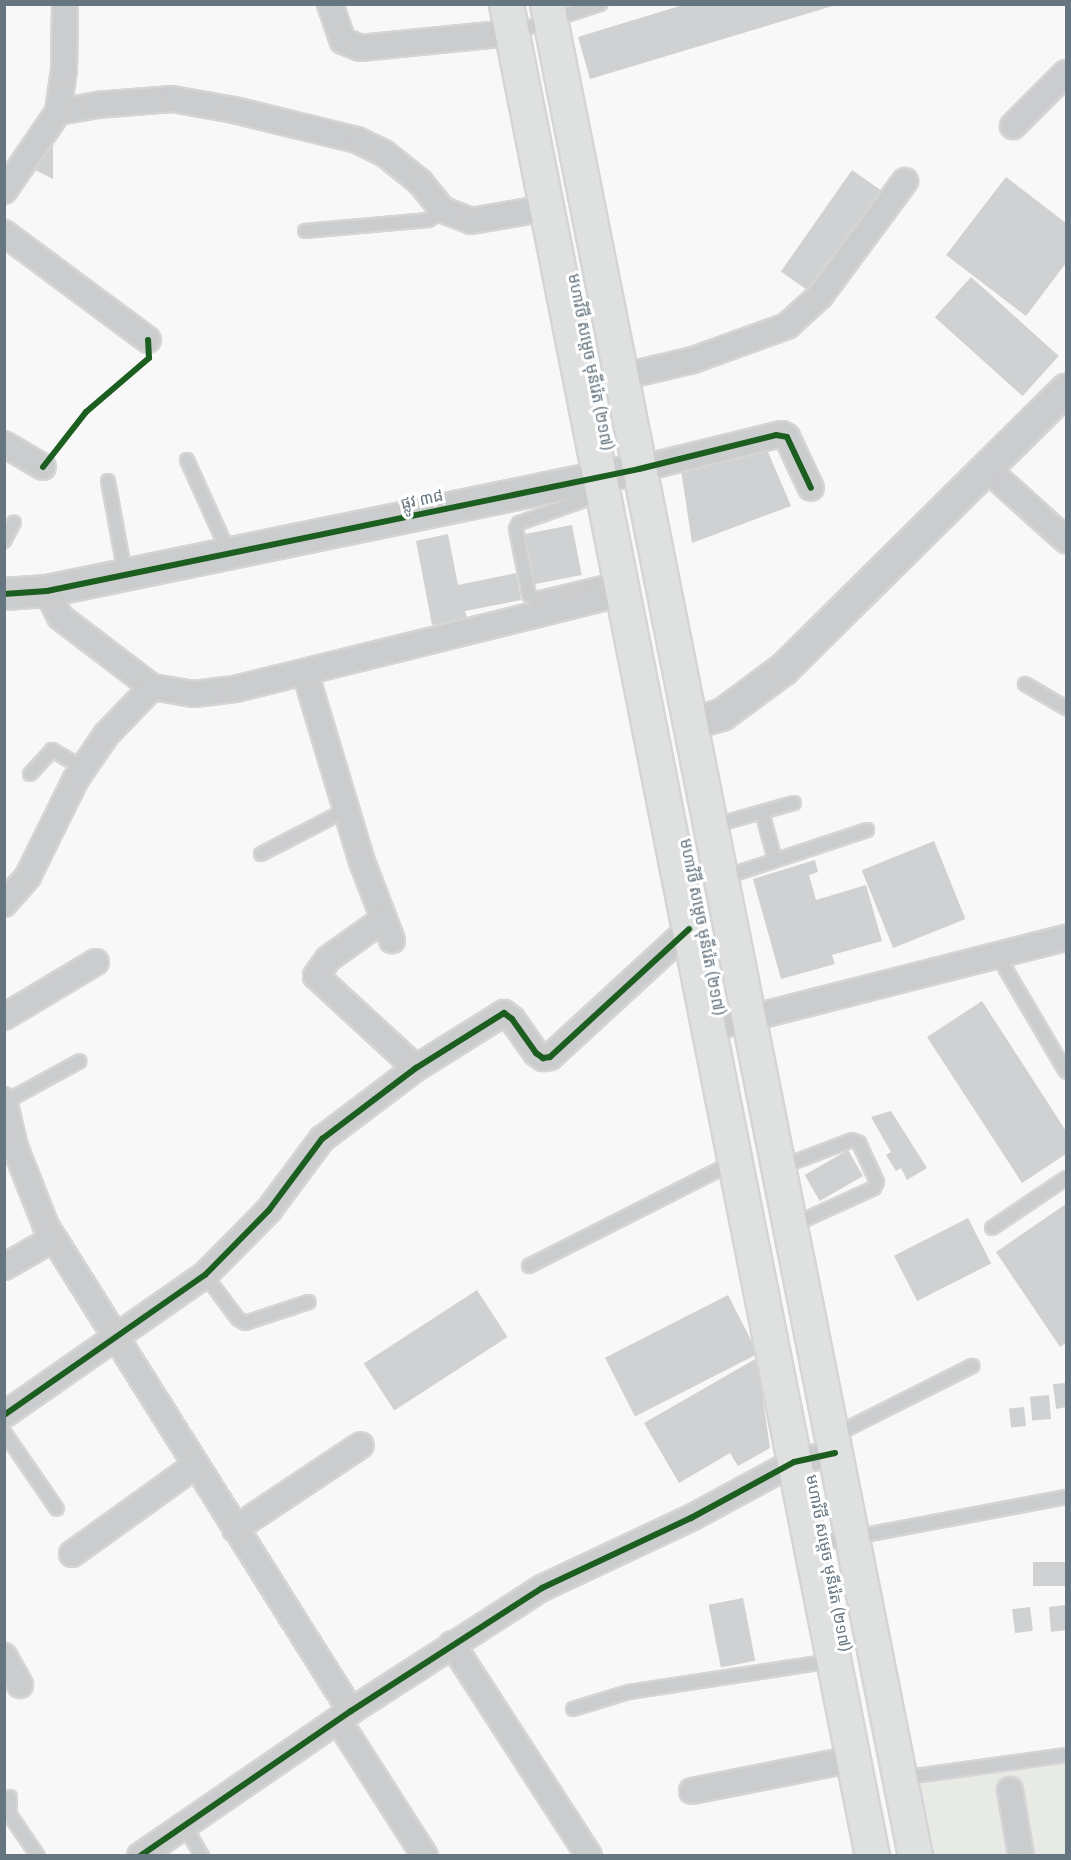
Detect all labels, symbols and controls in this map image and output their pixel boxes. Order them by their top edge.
street label: មហាវិថី សម្តេច មុនីរ៉េត (២១៧) [563,272,617,452]
street label: ផ្លូវ ៣៨ [399,486,445,514]
street label: មហាវិថី សម្តេច មុនីរ៉េត (២១៧) [675,837,729,1017]
street label: មហាវិថី សម្តេច មុនីរ៉េត (២១៧) [801,1473,855,1653]

